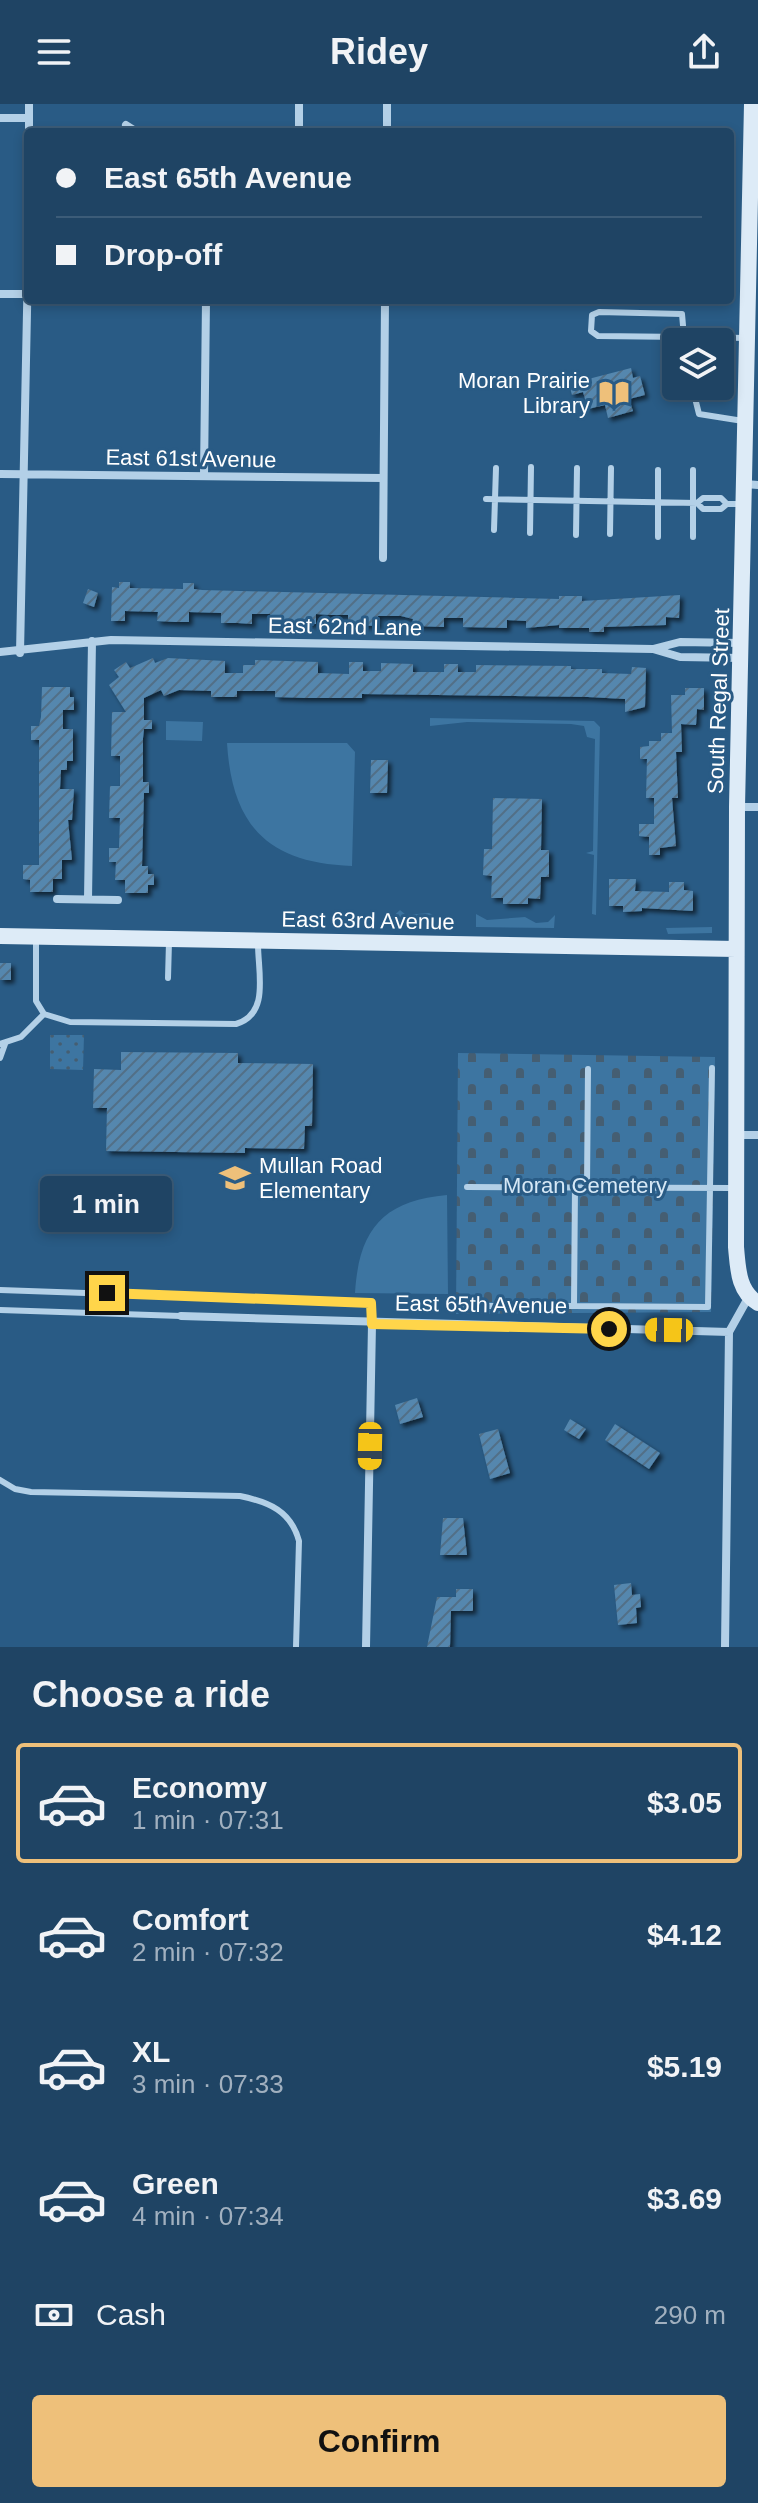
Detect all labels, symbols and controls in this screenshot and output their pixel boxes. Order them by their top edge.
icon: menu [32,30,76,74]
icon: share [682,30,726,74]
text: Ridey [330,31,428,72]
text: East 65th Avenue [104,161,352,194]
text: Drop-off [104,238,222,271]
map controls [662,328,734,400]
button: layers [662,328,734,400]
place label: Moran Prairie Library [458,368,590,418]
library icon: Moran Prairie Library [597,376,631,410]
street label: East 61st Avenue [105,445,277,472]
street label: South Regal Street [703,608,734,794]
street label: East 62nd Lane [268,613,422,640]
street label: East 63rd Avenue [281,906,455,935]
place label: Mullan Road Elementary [259,1153,383,1203]
school or university icon: Mullan Road Elementary [218,1161,252,1195]
park label: Moran Cemetery [503,1173,667,1198]
callout: 1 min [41,1177,173,1233]
text: 1 min [72,1189,140,1219]
route end [89,1275,125,1311]
street label: East 65th Avenue [395,1291,567,1318]
route start [591,1311,627,1347]
car [645,1318,693,1342]
car [358,1422,382,1470]
text: Choose a ride [32,1674,270,1715]
icon: car [36,1767,108,1839]
text: Economy [132,1771,267,1804]
text: $3.05 [647,1786,722,1819]
text: 1 min · 07:31 [132,1805,284,1835]
icon: car [36,1899,108,1971]
text: Comfort [132,1903,249,1936]
text: $4.12 [647,1918,722,1951]
text: 2 min · 07:32 [132,1937,284,1967]
icon: car [36,2031,108,2103]
text: XL [132,2035,170,2068]
text: $5.19 [647,2050,722,2083]
text: 3 min · 07:33 [132,2069,284,2099]
icon: car [36,2163,108,2235]
text: Green [132,2167,219,2200]
text: $3.69 [647,2182,722,2215]
text: 4 min · 07:34 [132,2201,284,2231]
icon: cash [32,2293,76,2337]
text: Cash [96,2298,166,2331]
text: 290 m [654,2300,726,2330]
button: Confirm [32,2395,726,2487]

